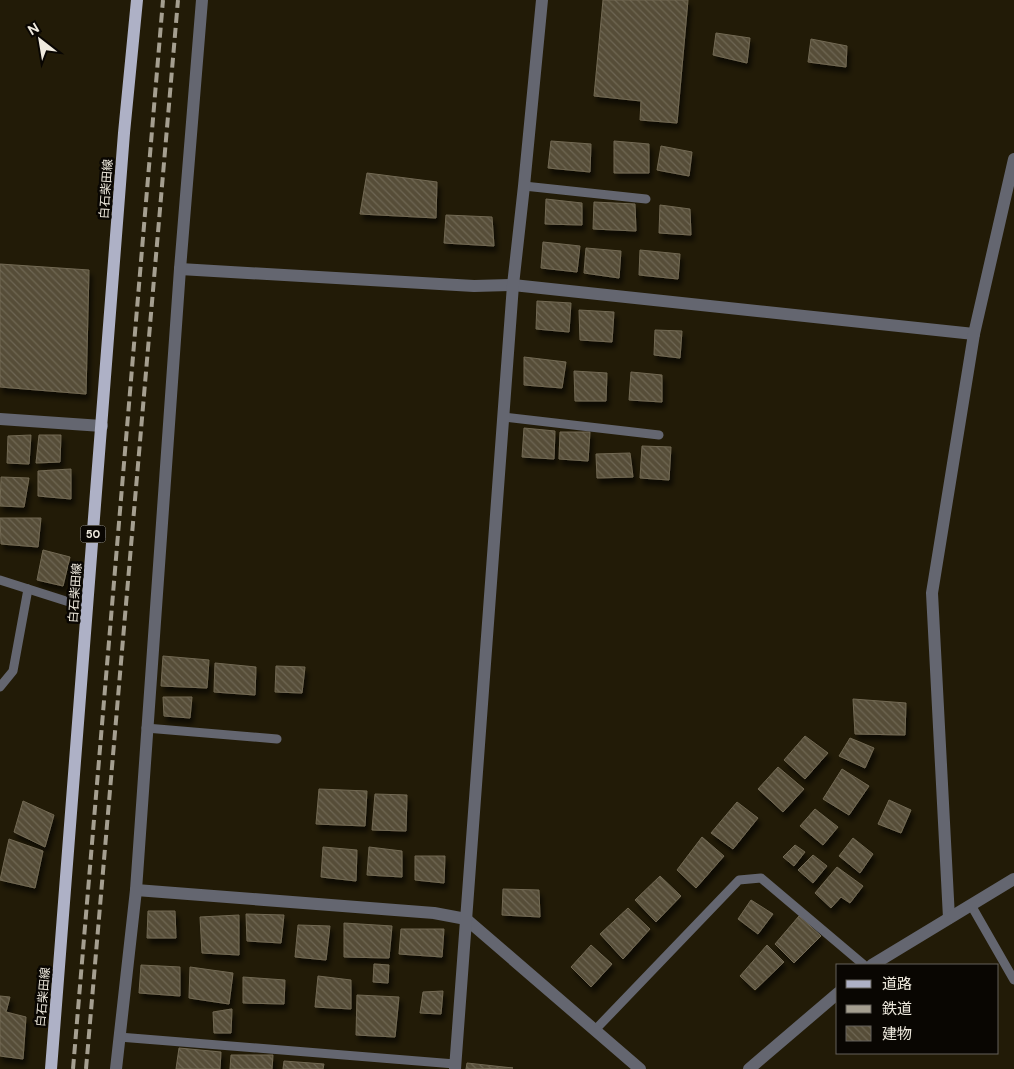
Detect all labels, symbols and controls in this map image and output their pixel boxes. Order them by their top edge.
north arrow [15,15,65,65]
text: N [24,19,42,39]
street label: 白石柴田線 [96,159,116,219]
road number: 50 [80,526,106,542]
street label: 白石柴田線 [65,563,85,623]
legend [836,964,999,1054]
street label: 白石柴田線 [32,966,54,1028]
text: 道路 [882,974,912,994]
text: 鉄道 [882,999,912,1019]
text: 建物 [882,1024,912,1044]

